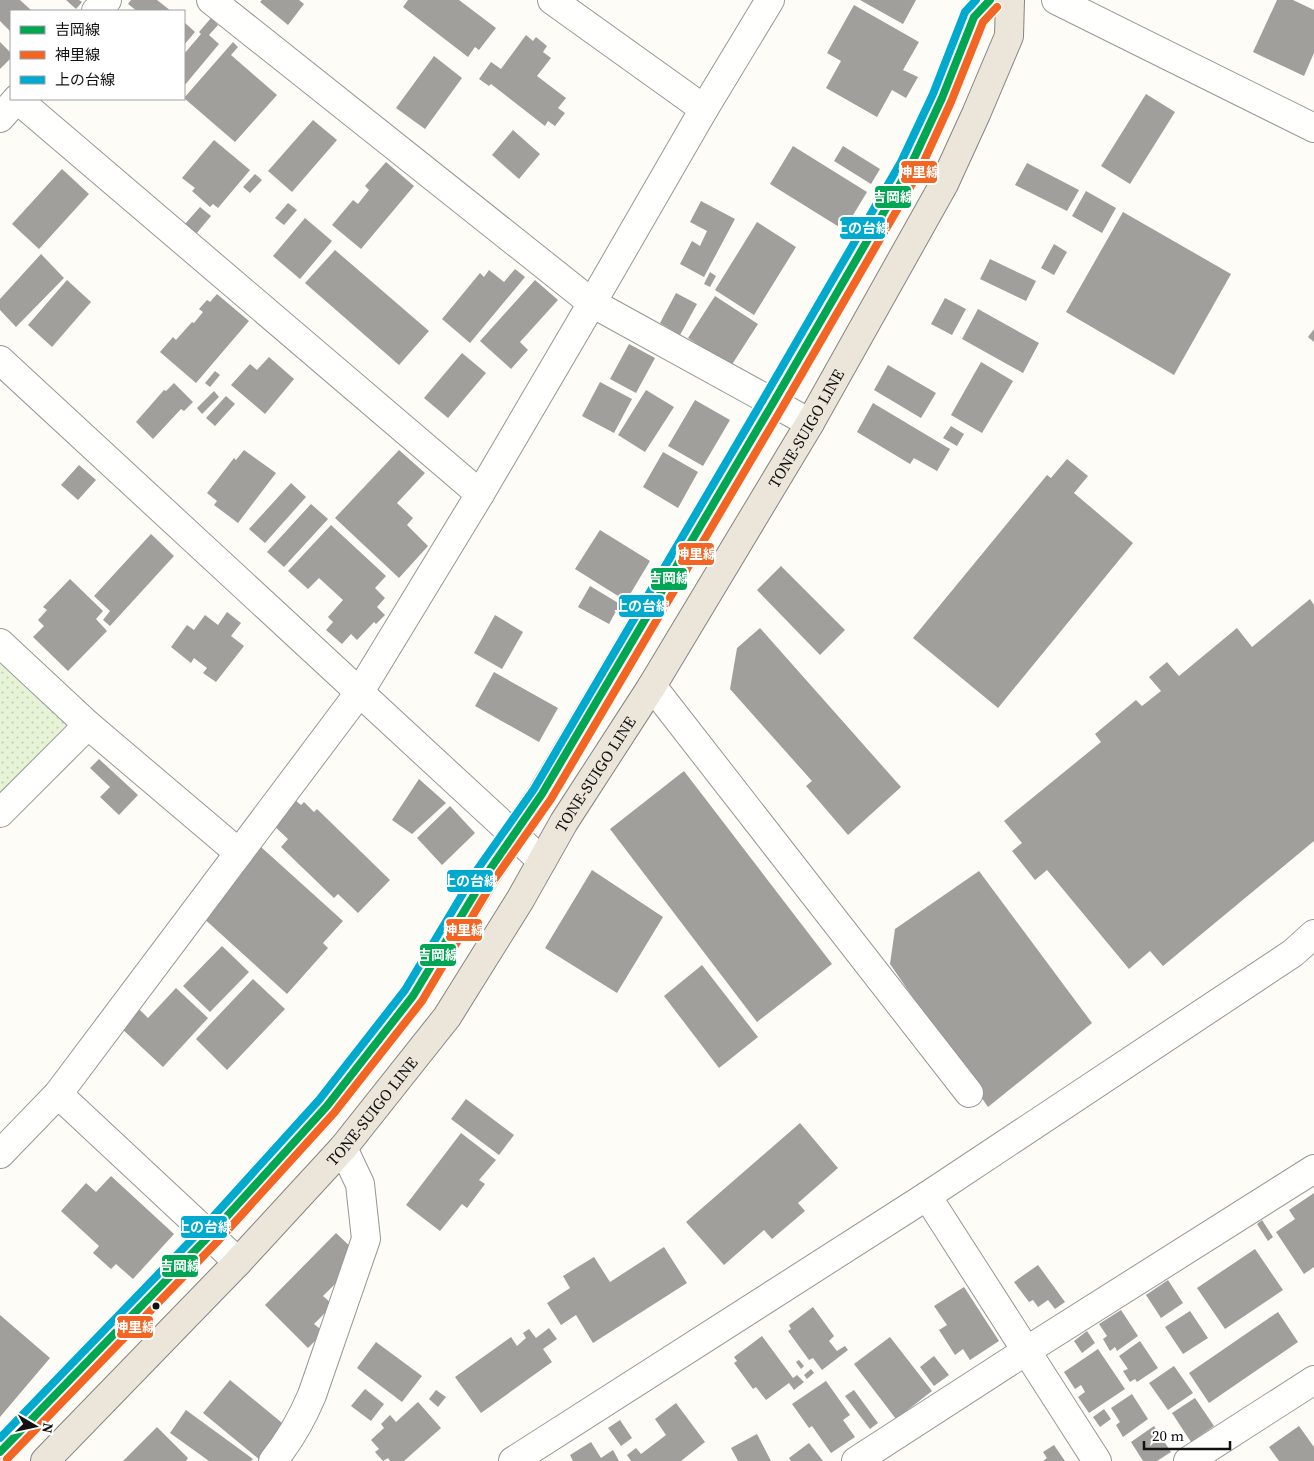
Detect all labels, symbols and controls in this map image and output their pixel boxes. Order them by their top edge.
legend [10,10,185,100]
text: 吉岡線 [55,19,100,40]
text: 神里線 [55,44,100,65]
text: 上の台線 [55,69,115,90]
line badge: 神里線 [900,160,938,184]
text: 神里線 [898,162,940,182]
line badge: 吉岡線 [874,185,912,209]
text: 吉岡線 [872,187,914,207]
line badge: 上の台線 [839,216,886,240]
text: 上の台線 [834,218,890,238]
street label: TONE-SUIGO LINE [763,365,849,492]
line badge: 神里線 [677,542,715,566]
text: 神里線 [675,544,717,564]
line badge: 吉岡線 [650,567,688,591]
text: 吉岡線 [648,568,690,588]
line badge: 上の台線 [618,594,665,618]
text: 上の台線 [614,596,670,616]
street label: TONE-SUIGO LINE [550,712,641,836]
line badge: 上の台線 [446,869,494,893]
text: 上の台線 [442,871,498,891]
line badge: 神里線 [445,918,483,942]
text: 神里線 [443,920,485,940]
line badge: 吉岡線 [419,943,457,967]
text: 吉岡線 [417,945,459,965]
street label: TONE-SUIGO LINE [321,1052,423,1170]
line badge: 上の台線 [180,1215,228,1239]
text: 上の台線 [176,1217,232,1237]
line badge: 吉岡線 [161,1254,199,1278]
text: 吉岡線 [159,1256,201,1276]
unlabelled marker [151,1301,161,1311]
line badge: 神里線 [116,1315,154,1339]
text: 神里線 [114,1317,156,1337]
north arrow [10,1401,60,1451]
scale bar [1144,1418,1230,1450]
text: N [37,1421,59,1435]
text: 20 m [1152,1425,1184,1446]

